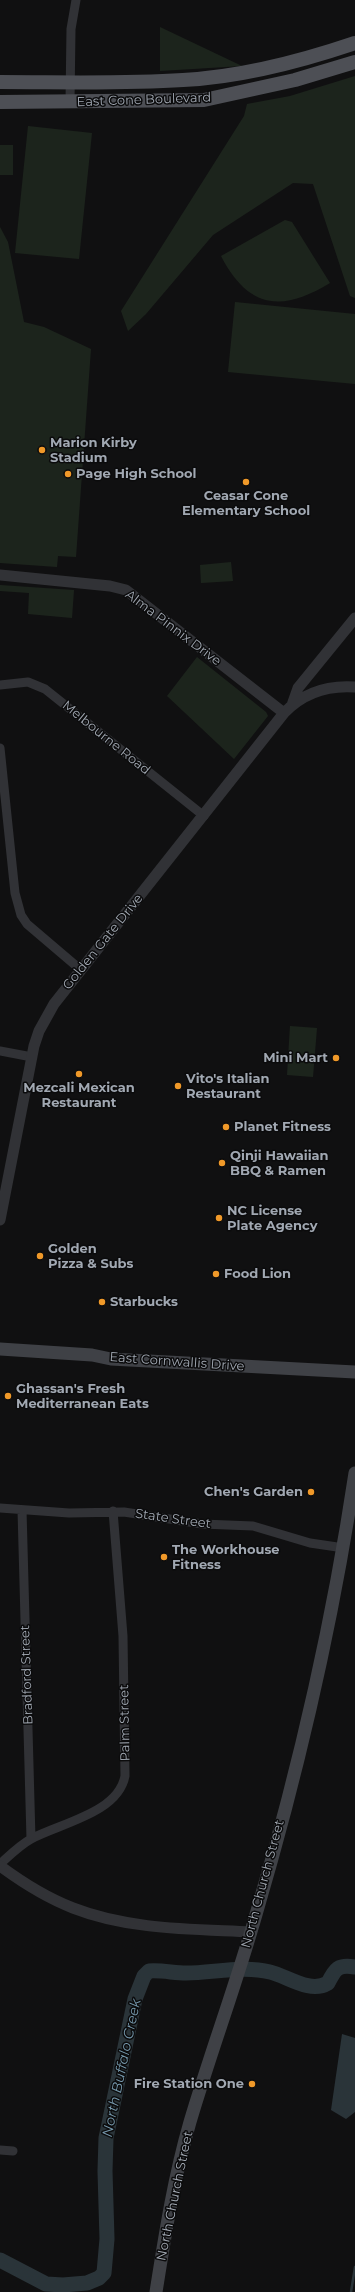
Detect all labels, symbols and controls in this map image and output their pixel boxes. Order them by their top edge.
street label: East Cone Boulevard [76,90,212,110]
place label: Marion Kirby Stadium [50,435,137,466]
marker: Marion Kirby Stadium [37,445,47,455]
place label: Page High School [76,466,196,482]
marker: Page High School [63,469,73,479]
marker: Ceasar Cone Elementary School [241,477,251,487]
place label: Ceasar Cone Elementary School [182,488,310,519]
street label: Alma Pinnix Drive [122,587,224,669]
street label: Melbourne Road [59,698,153,778]
street label: Golden Gate Drive [60,891,146,993]
place label: Mini Mart [263,1050,328,1066]
marker: Mini Mart [331,1053,341,1063]
marker: Mezcali Mexican Restaurant [74,1069,84,1079]
place label: Vito's Italian Restaurant [186,1071,269,1102]
place label: Mezcali Mexican Restaurant [23,1080,135,1111]
marker: Vito's Italian Restaurant [173,1081,183,1091]
place label: Planet Fitness [234,1119,331,1135]
marker: Planet Fitness [221,1122,231,1132]
place label: Qinji Hawaiian BBQ & Ramen [230,1148,329,1179]
marker: Qinji Hawaiian BBQ & Ramen [217,1158,227,1168]
place label: NC License Plate Agency [227,1203,317,1234]
marker: NC License Plate Agency [214,1213,224,1223]
place label: Golden Pizza & Subs [48,1241,133,1272]
marker: Golden Pizza & Subs [35,1251,45,1261]
place label: Food Lion [224,1266,291,1282]
marker: Food Lion [211,1269,221,1279]
place label: Starbucks [110,1294,178,1310]
marker: Starbucks [97,1297,107,1307]
street label: East Cornwallis Drive [109,1350,245,1374]
place label: Ghassan's Fresh Mediterranean Eats [16,1381,149,1412]
marker: Ghassan's Fresh Mediterranean Eats [3,1391,13,1401]
place label: Chen's Garden [204,1484,303,1500]
marker: Chen's Garden [306,1487,316,1497]
street label: State Street [134,1506,212,1532]
place label: The Workhouse Fitness [172,1542,280,1573]
marker: The Workhouse Fitness [159,1552,169,1562]
street label: Bradford Street [17,1625,37,1725]
street label: Palm Street [117,1684,133,1762]
street label: North Church Street [238,1818,288,1950]
water label: North Buffalo Creek [99,1997,145,2139]
place label: Fire Station One [134,2076,244,2092]
marker: Fire Station One [247,2079,257,2089]
street label: North Church Street [154,2130,196,2262]

